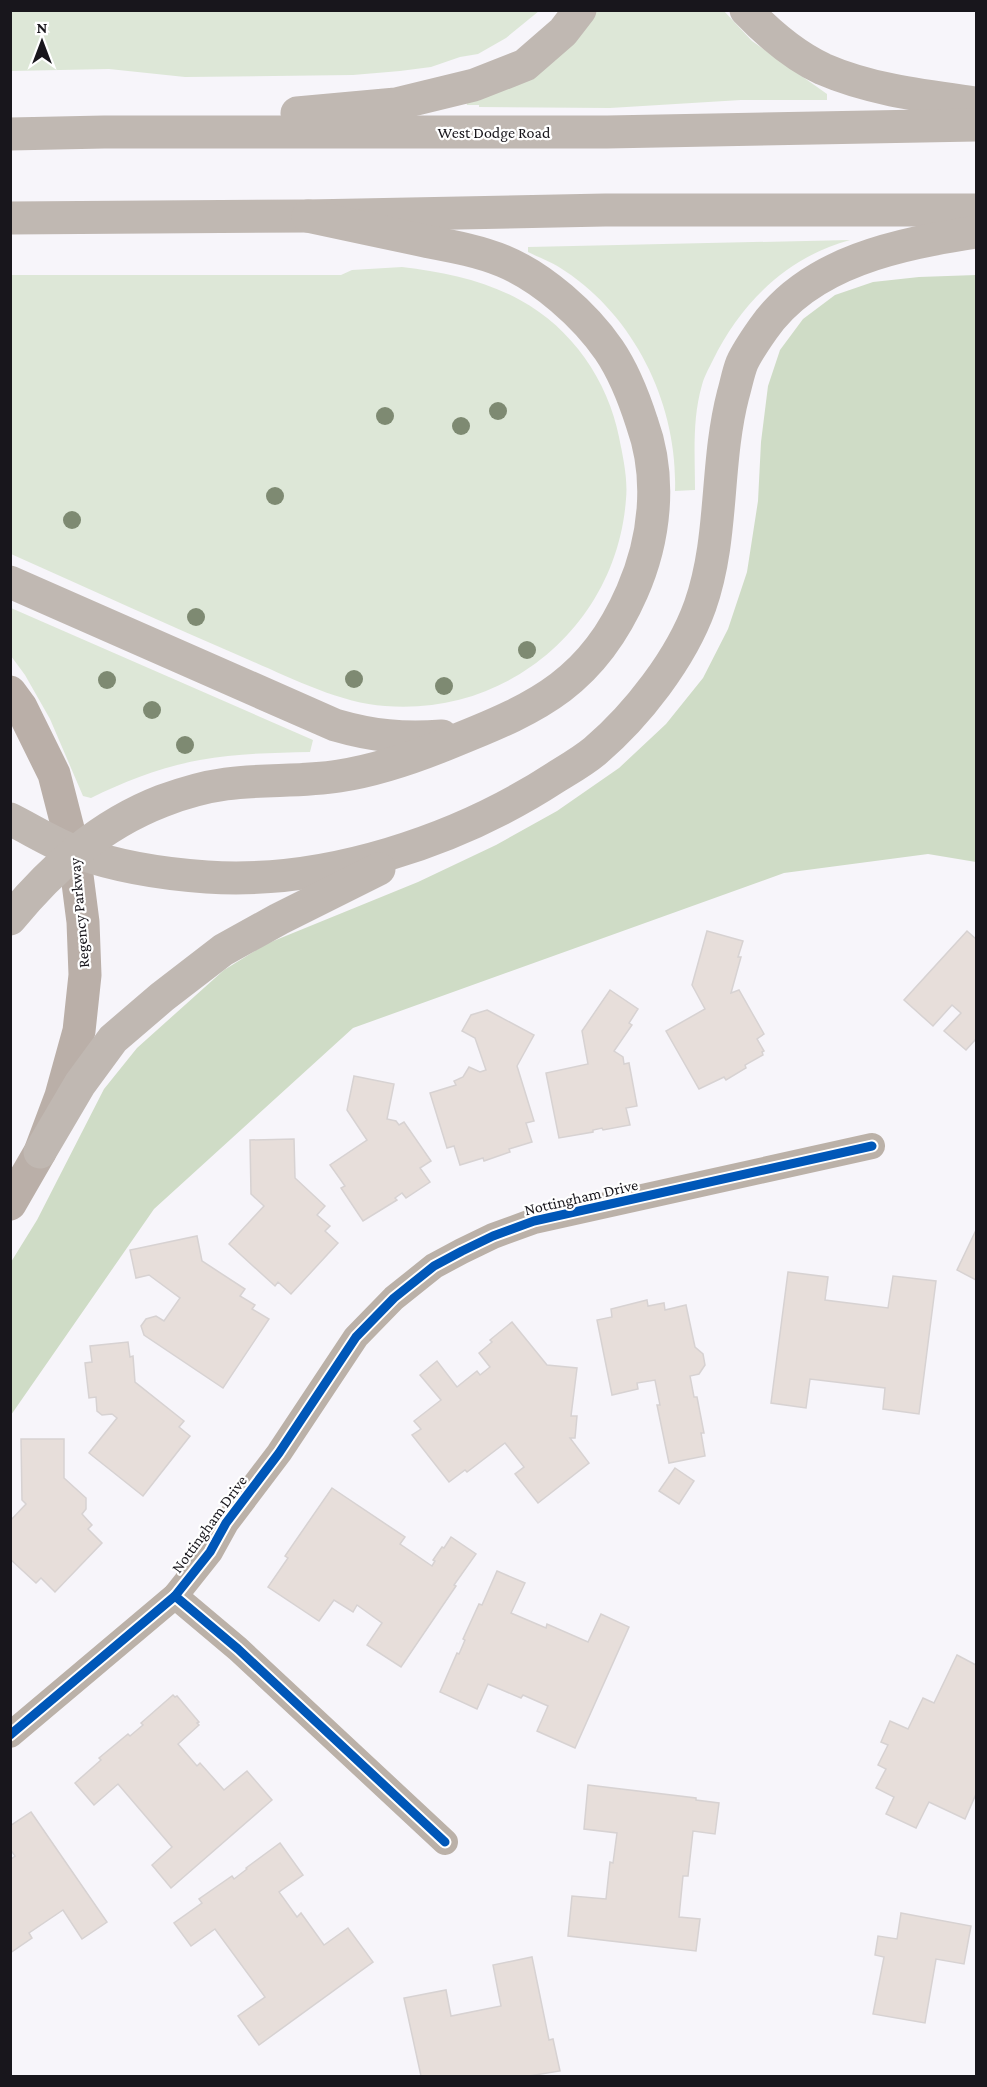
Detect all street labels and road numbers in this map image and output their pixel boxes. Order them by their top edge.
street label: West Dodge Road [438,124,551,142]
street label: Regency Parkway [66,856,93,969]
street label: Nottingham Drive [523,1176,640,1219]
street label: Nottingham Drive [168,1472,251,1577]

